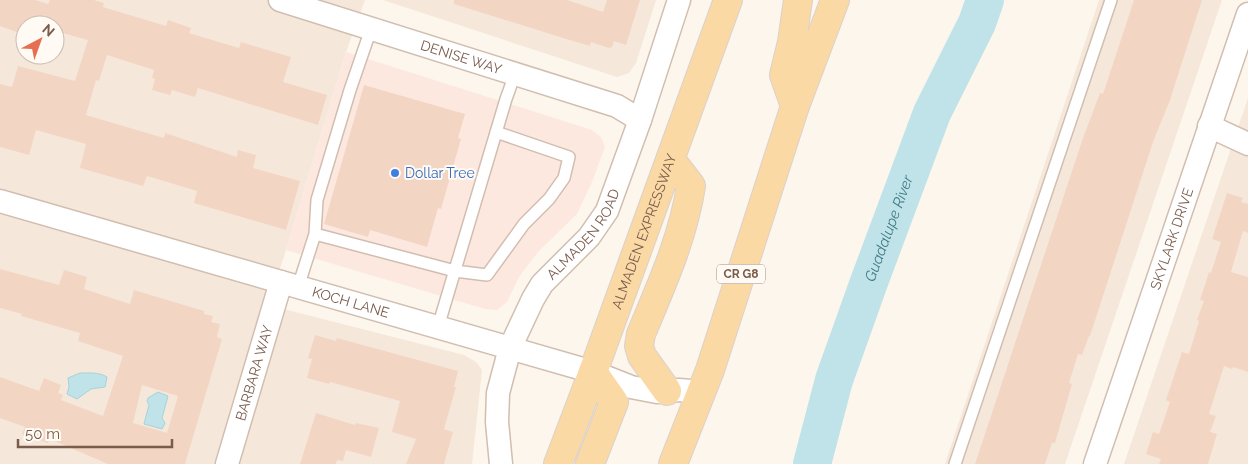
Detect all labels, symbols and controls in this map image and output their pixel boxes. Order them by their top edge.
north arrow [15,15,65,65]
text: N [39,21,58,40]
street label: DENISE WAY [419,37,504,77]
street label: ALMADEN EXPRESSWAY [609,152,680,311]
place label: Dollar Tree [405,165,475,181]
marker: Dollar Tree [389,167,401,179]
water label: Guadalupe River [861,172,917,284]
street label: SKYLARK DRIVE [1147,186,1196,292]
street label: ALMADEN ROAD [543,187,622,283]
road number: CR G8 [717,264,765,284]
street label: KOCH LANE [310,283,391,321]
street label: BARBARA WAY [232,323,276,423]
scale bar [18,416,171,448]
text: 50 m [25,425,60,443]

